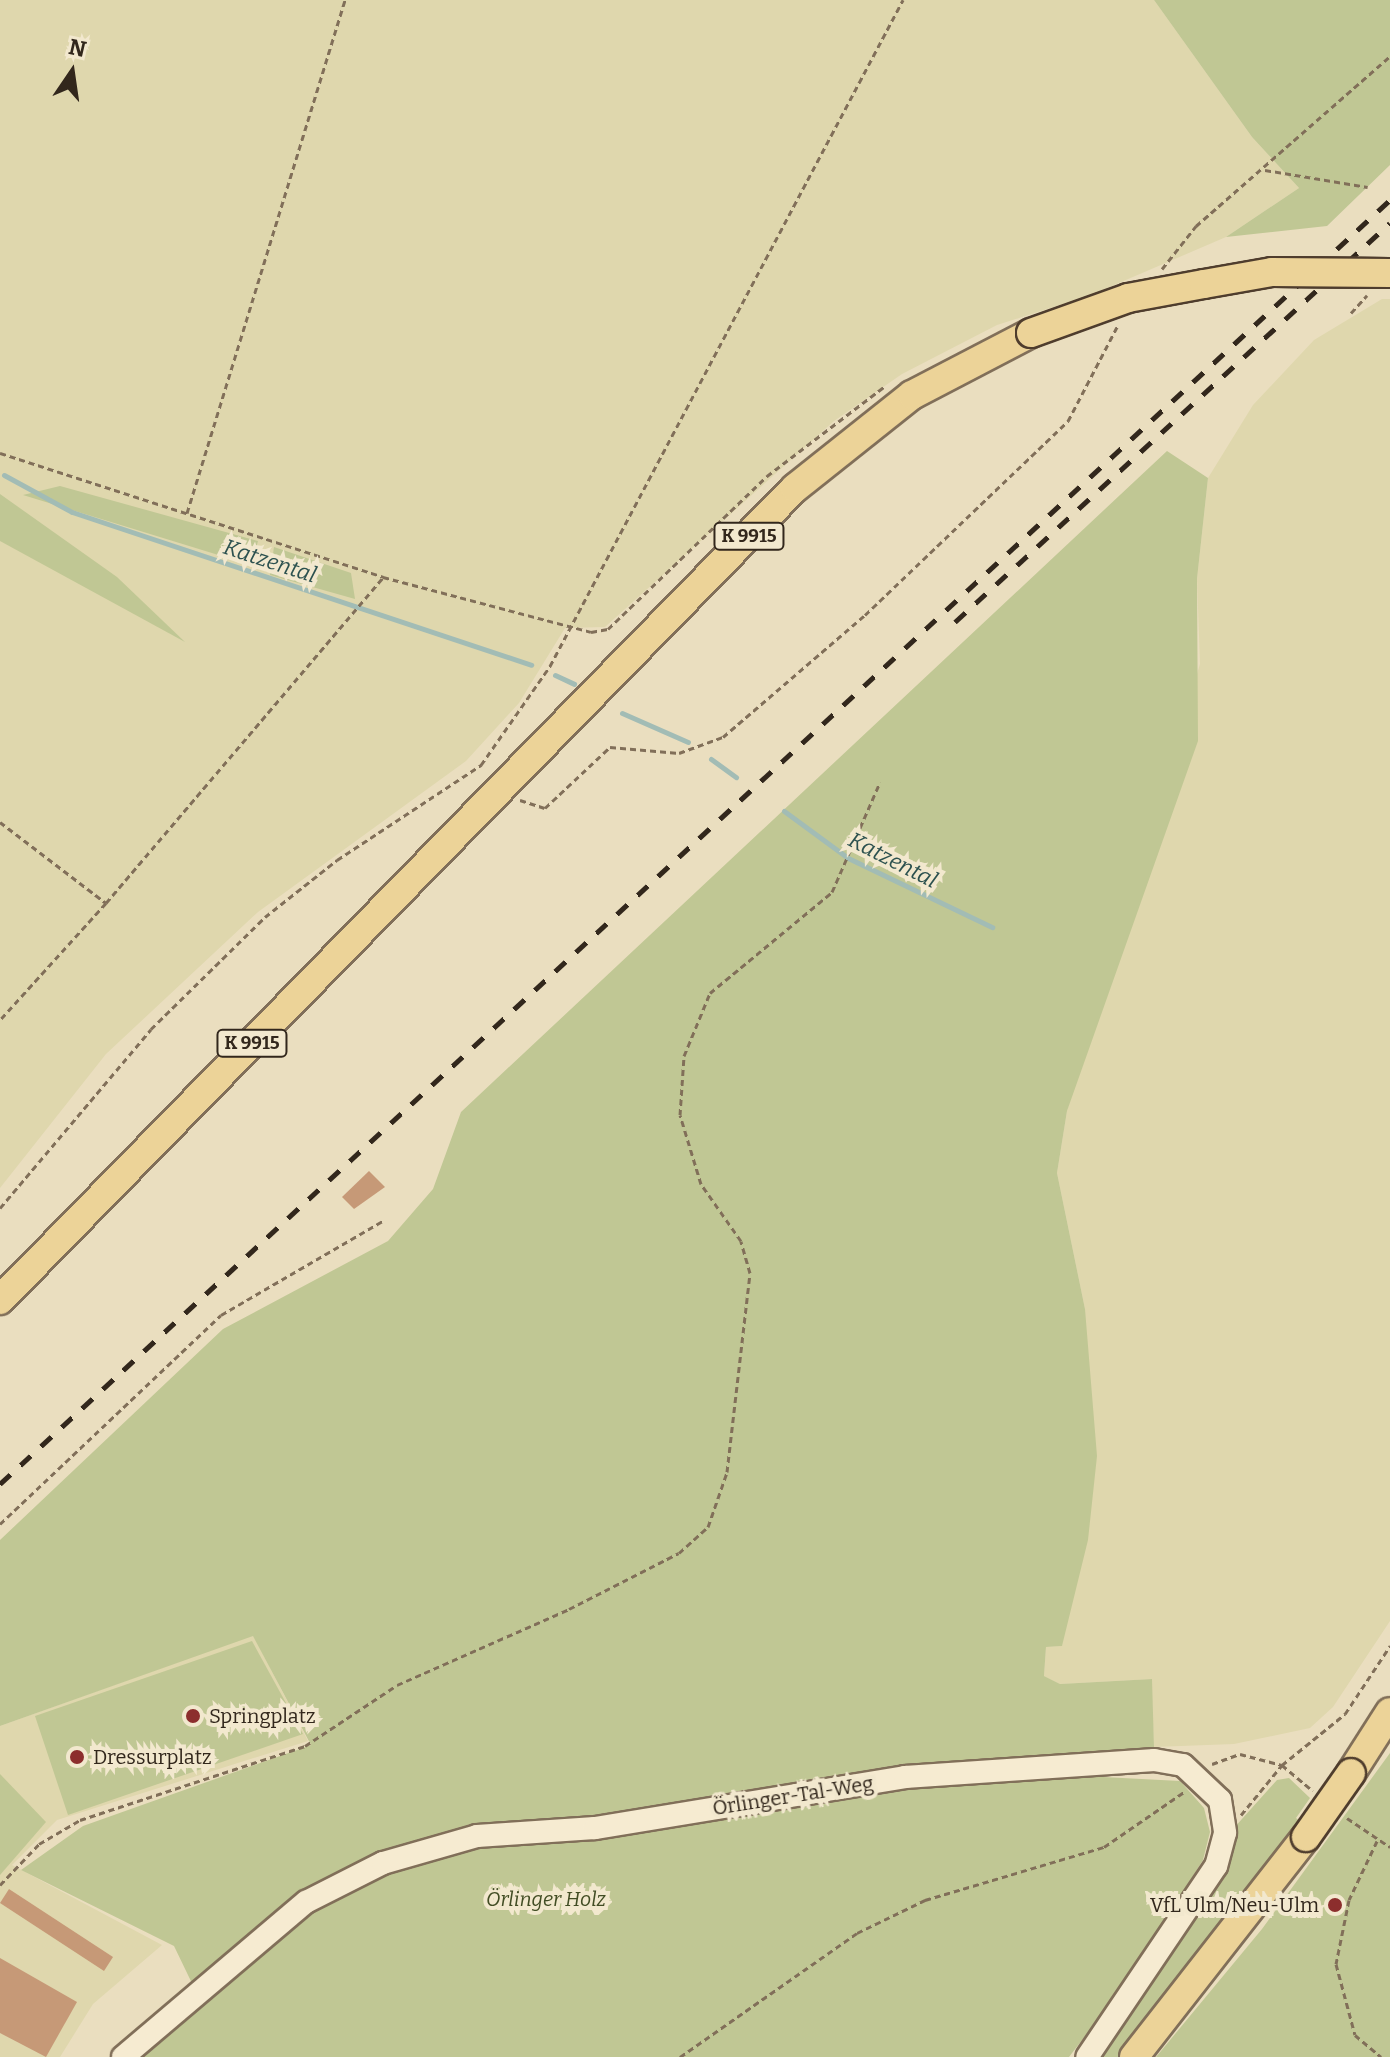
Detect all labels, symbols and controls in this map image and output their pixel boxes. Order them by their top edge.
north arrow [32,32,112,112]
text: N [66,33,89,63]
road number: K 9915 [713,522,785,550]
water label: Katzental [220,534,320,588]
water label: Katzental [844,826,942,894]
road number: K 9915 [216,1029,288,1057]
place label: Springplatz [209,1704,316,1728]
marker: Springplatz [184,1707,202,1725]
place label: Dressurplatz [93,1745,212,1769]
marker: Dressurplatz [68,1748,86,1766]
street label: Örlinger-Tal-Weg [711,1771,875,1821]
park label: Örlinger Holz [486,1887,606,1911]
place label: VfL Ulm/Neu-Ulm [1150,1893,1319,1917]
marker: VfL Ulm/Neu-Ulm [1326,1896,1344,1914]

